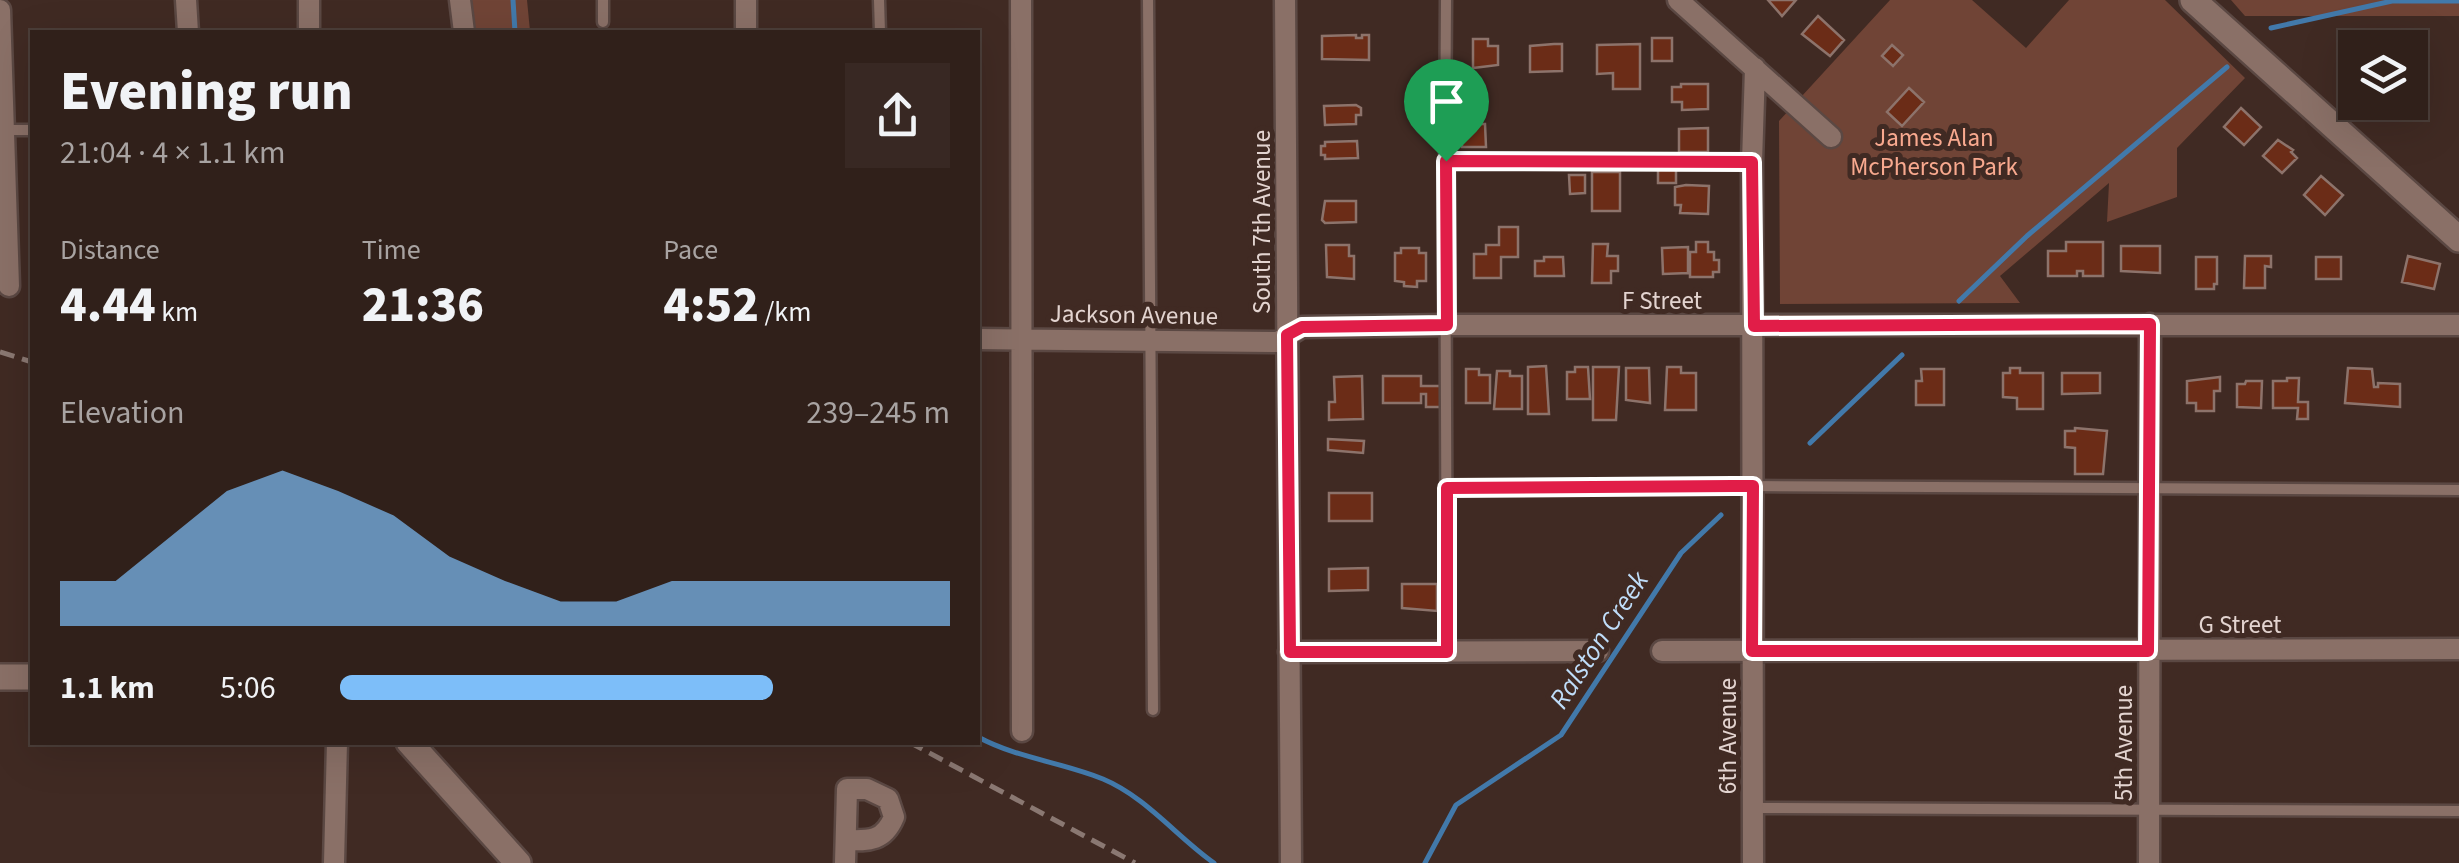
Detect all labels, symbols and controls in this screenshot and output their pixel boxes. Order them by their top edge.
map controls [2338,30,2428,120]
button: layers [2338,30,2428,120]
text: Evening run [60,53,353,131]
pin [1404,59,1489,162]
button: share [845,63,950,168]
icon: arrive [1419,74,1474,129]
park label: James Alan McPherson Park [1850,120,2018,185]
text: 21:04 · 4 × 1.1 km [60,130,286,176]
street label: South 7th Avenue [1244,130,1280,314]
text: Distance [60,230,160,270]
text: Time [362,230,421,270]
text: Pace [663,230,718,270]
text: 4.44 [60,270,156,341]
text: 21:36 [362,270,484,341]
text: 4:52 [663,270,759,341]
street label: F Street [1622,283,1703,319]
text: km [156,292,198,332]
text: /km [759,292,811,332]
street label: Jackson Avenue [1050,296,1218,334]
text: Elevation [60,390,185,436]
text: 239–245 m [806,390,950,436]
water label: Ralston Creek [1540,563,1659,717]
street label: G Street [2198,607,2282,643]
text: 1.1 km [60,665,155,711]
text: 5:06 [220,665,276,711]
street label: 6th Avenue [1710,678,1746,794]
street label: 5th Avenue [2106,685,2142,801]

